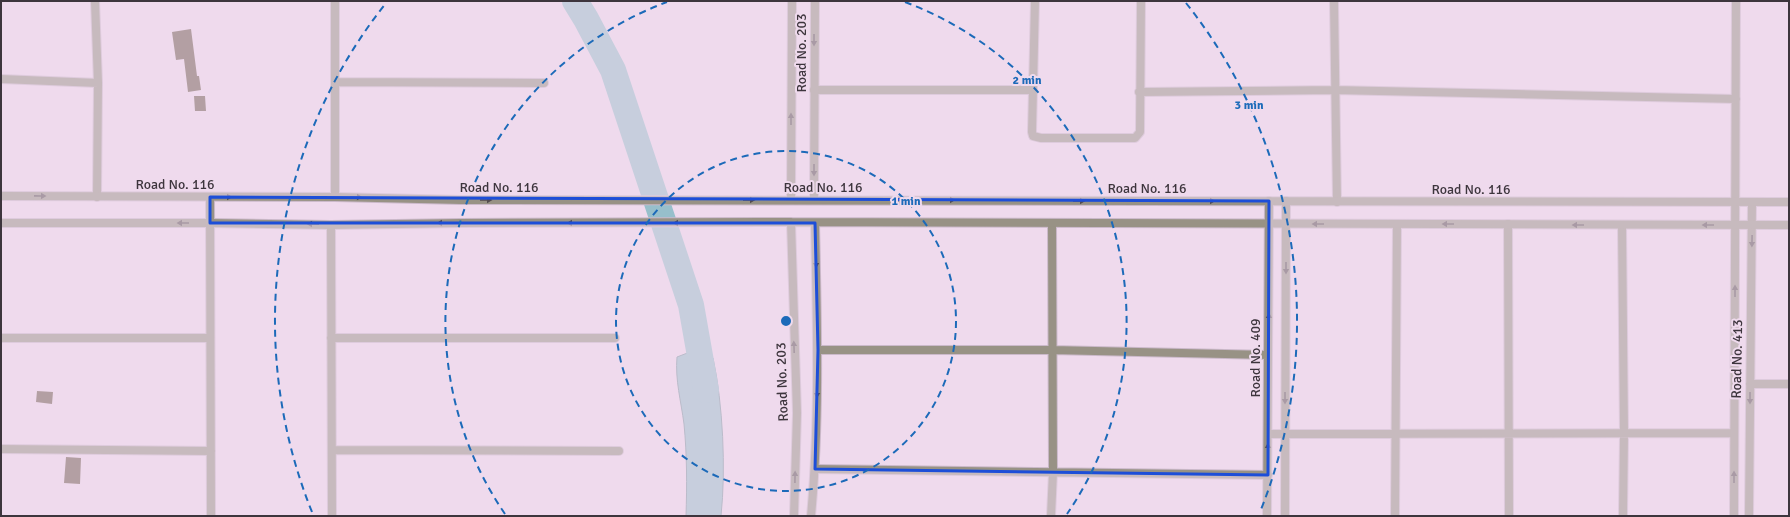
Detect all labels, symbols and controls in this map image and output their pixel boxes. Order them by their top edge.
street label: Road No. 203 [793,13,810,93]
one-way arrow [811,34,817,47]
text: 2 min [1013,73,1042,88]
text: 3 min [1235,98,1264,113]
one-way arrow [788,112,794,125]
one-way arrow [811,164,817,177]
street label: Road No. 116 [135,176,215,193]
street label: Road No. 116 [459,179,539,196]
street label: Road No. 116 [783,179,863,196]
street label: Road No. 116 [1107,180,1187,197]
street label: Road No. 116 [1431,181,1511,198]
one-way arrow [34,193,47,199]
one-way arrow [220,194,233,200]
one-way arrow [350,194,363,200]
text: 1 min [892,194,921,209]
one-way arrow [480,197,493,203]
one-way arrow [743,197,756,203]
one-way arrow [943,197,956,203]
one-way arrow [1073,198,1086,204]
one-way arrow [1203,198,1216,204]
one-way arrow [176,220,189,226]
one-way arrow [436,220,449,226]
one-way arrow [566,220,579,226]
one-way arrow [672,220,685,226]
one-way arrow [306,221,319,227]
one-way arrow [1311,221,1324,227]
one-way arrow [1441,221,1454,227]
one-way arrow [1571,222,1584,228]
one-way arrow [1701,222,1714,228]
one-way arrow [1749,235,1755,248]
one-way arrow [813,256,819,269]
one-way arrow [1283,262,1289,275]
one-way arrow [1732,284,1738,297]
one-way arrow [1266,312,1272,325]
centre of rings [779,314,793,328]
street label: Road No. 409 [1247,318,1264,398]
street label: Road No. 413 [1728,319,1746,399]
one-way arrow [791,341,798,353]
street label: Road No. 203 [772,342,792,422]
one-way arrow [814,386,820,399]
one-way arrow [1282,392,1288,405]
one-way arrow [1747,392,1753,405]
one-way arrow [1265,442,1271,455]
one-way arrow [1731,470,1737,483]
one-way arrow [792,471,799,483]

